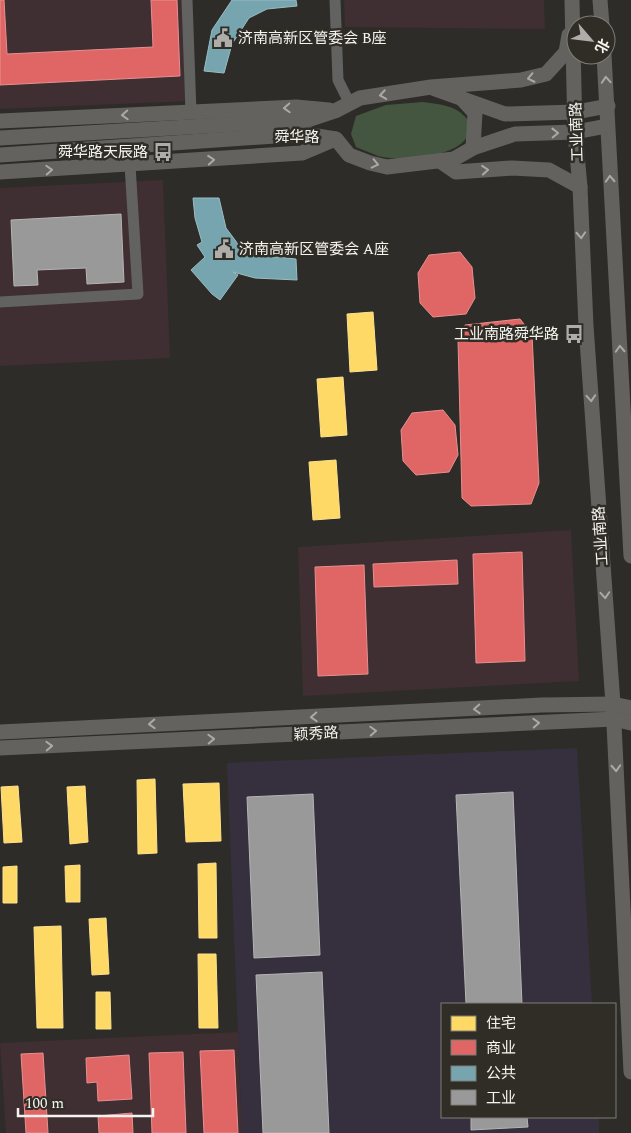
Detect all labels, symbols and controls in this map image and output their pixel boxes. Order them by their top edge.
north arrow [566,15,616,65]
public building icon: 济南高新区管委会 B座 [212,27,234,49]
place label: 济南高新区管委会 B座 [238,27,387,50]
text: 北 [589,35,615,57]
one-way arrow [527,72,536,82]
one-way arrow [601,76,612,84]
one-way arrow [379,89,387,99]
one-way arrow [283,102,291,113]
street label: 工业南路 [564,102,590,162]
one-way arrow [120,110,128,120]
street label: 舜华路 [274,126,320,149]
one-way arrow [552,128,559,138]
place label: 舜华路天辰路 [58,141,148,164]
bus stop icon: 舜华路天辰路 [152,141,174,163]
one-way arrow [207,154,215,165]
one-way arrow [371,158,380,169]
one-way arrow [45,164,53,175]
one-way arrow [481,165,489,176]
one-way arrow [605,175,616,183]
one-way arrow [575,232,586,240]
public building icon: 济南高新区管委会 A座 [213,238,235,260]
place label: 济南高新区管委会 A座 [239,238,389,261]
place label: 工业南路舜华路 [454,323,559,346]
bus stop icon: 工业南路舜华路 [563,323,585,345]
one-way arrow [614,345,625,353]
one-way arrow [586,394,597,402]
street label: 工业南路 [587,505,615,567]
one-way arrow [600,591,611,599]
one-way arrow [472,704,480,715]
one-way arrow [310,711,318,722]
one-way arrow [532,717,540,728]
one-way arrow [148,719,156,730]
street label: 颖秀路 [293,721,339,747]
one-way arrow [370,725,378,736]
one-way arrow [207,733,215,744]
one-way arrow [45,740,53,751]
one-way arrow [611,764,621,772]
legend [441,1003,616,1118]
text: 住宅 [486,1012,516,1035]
text: 商业 [486,1037,516,1060]
text: 公共 [486,1062,516,1085]
scale bar [18,1086,152,1118]
text: 工业 [486,1087,516,1110]
text: 100 m [25,1092,64,1115]

